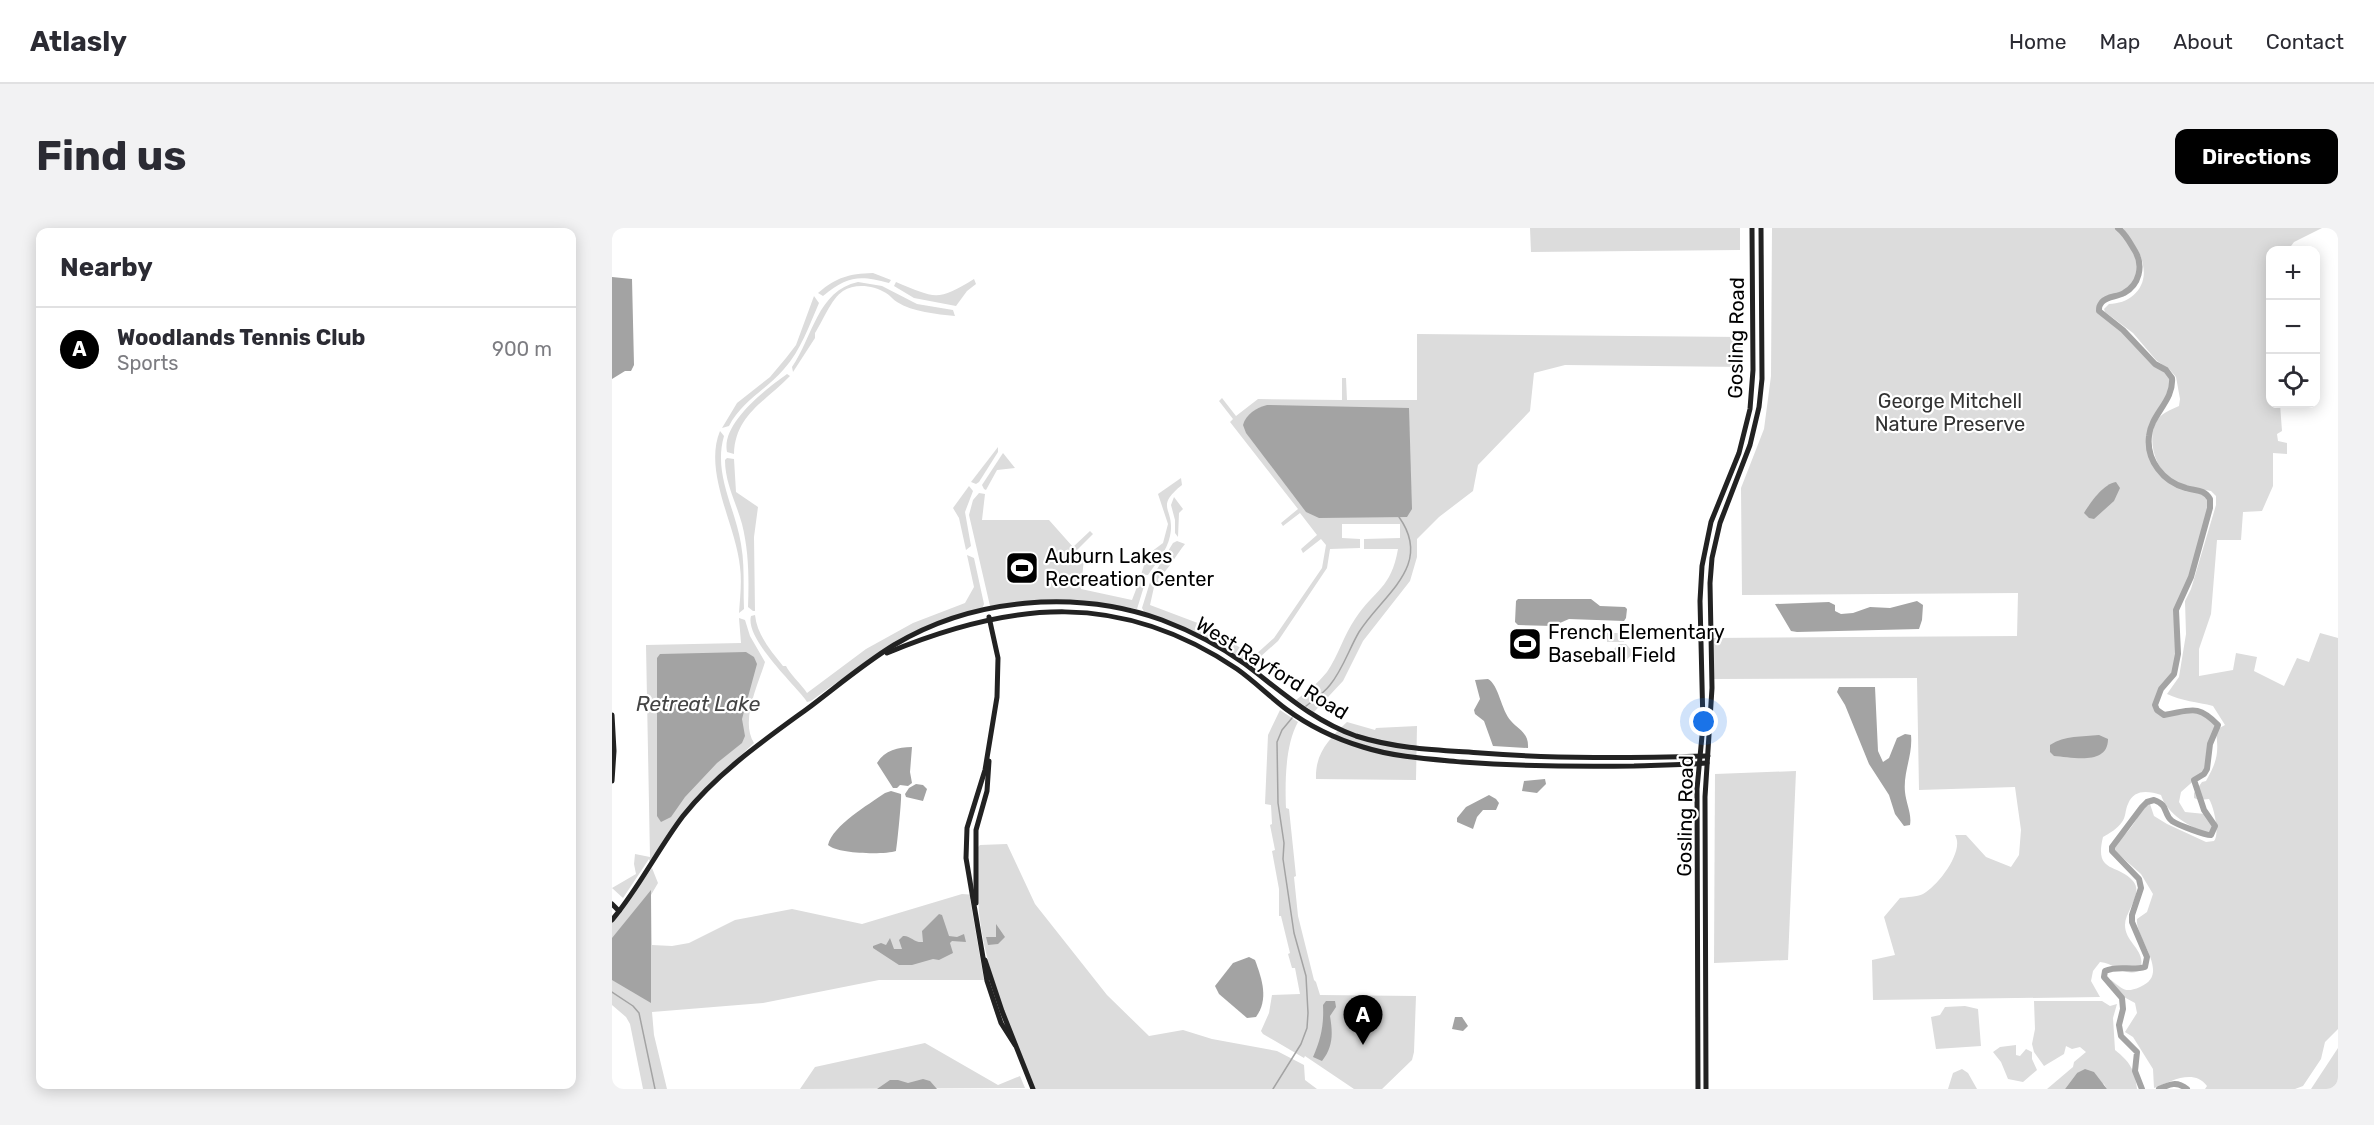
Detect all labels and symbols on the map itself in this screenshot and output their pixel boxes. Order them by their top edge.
street label: Gosling Road [1723,277,1749,399]
park label: George Mitchell Nature Preserve [1875,389,2025,436]
place label: Auburn Lakes Recreation Center [1045,544,1214,591]
sports icon: Auburn Lakes Recreation Center [1004,550,1040,586]
street label: West Rayford Road [1191,611,1353,725]
place label: French Elementary Baseball Field [1548,620,1725,667]
sports icon: French Elementary Baseball Field [1507,626,1543,662]
water label: Retreat Lake [636,691,761,716]
your location [1689,707,1718,736]
street label: Gosling Road [1672,755,1698,877]
pin: A [1344,996,1383,1045]

